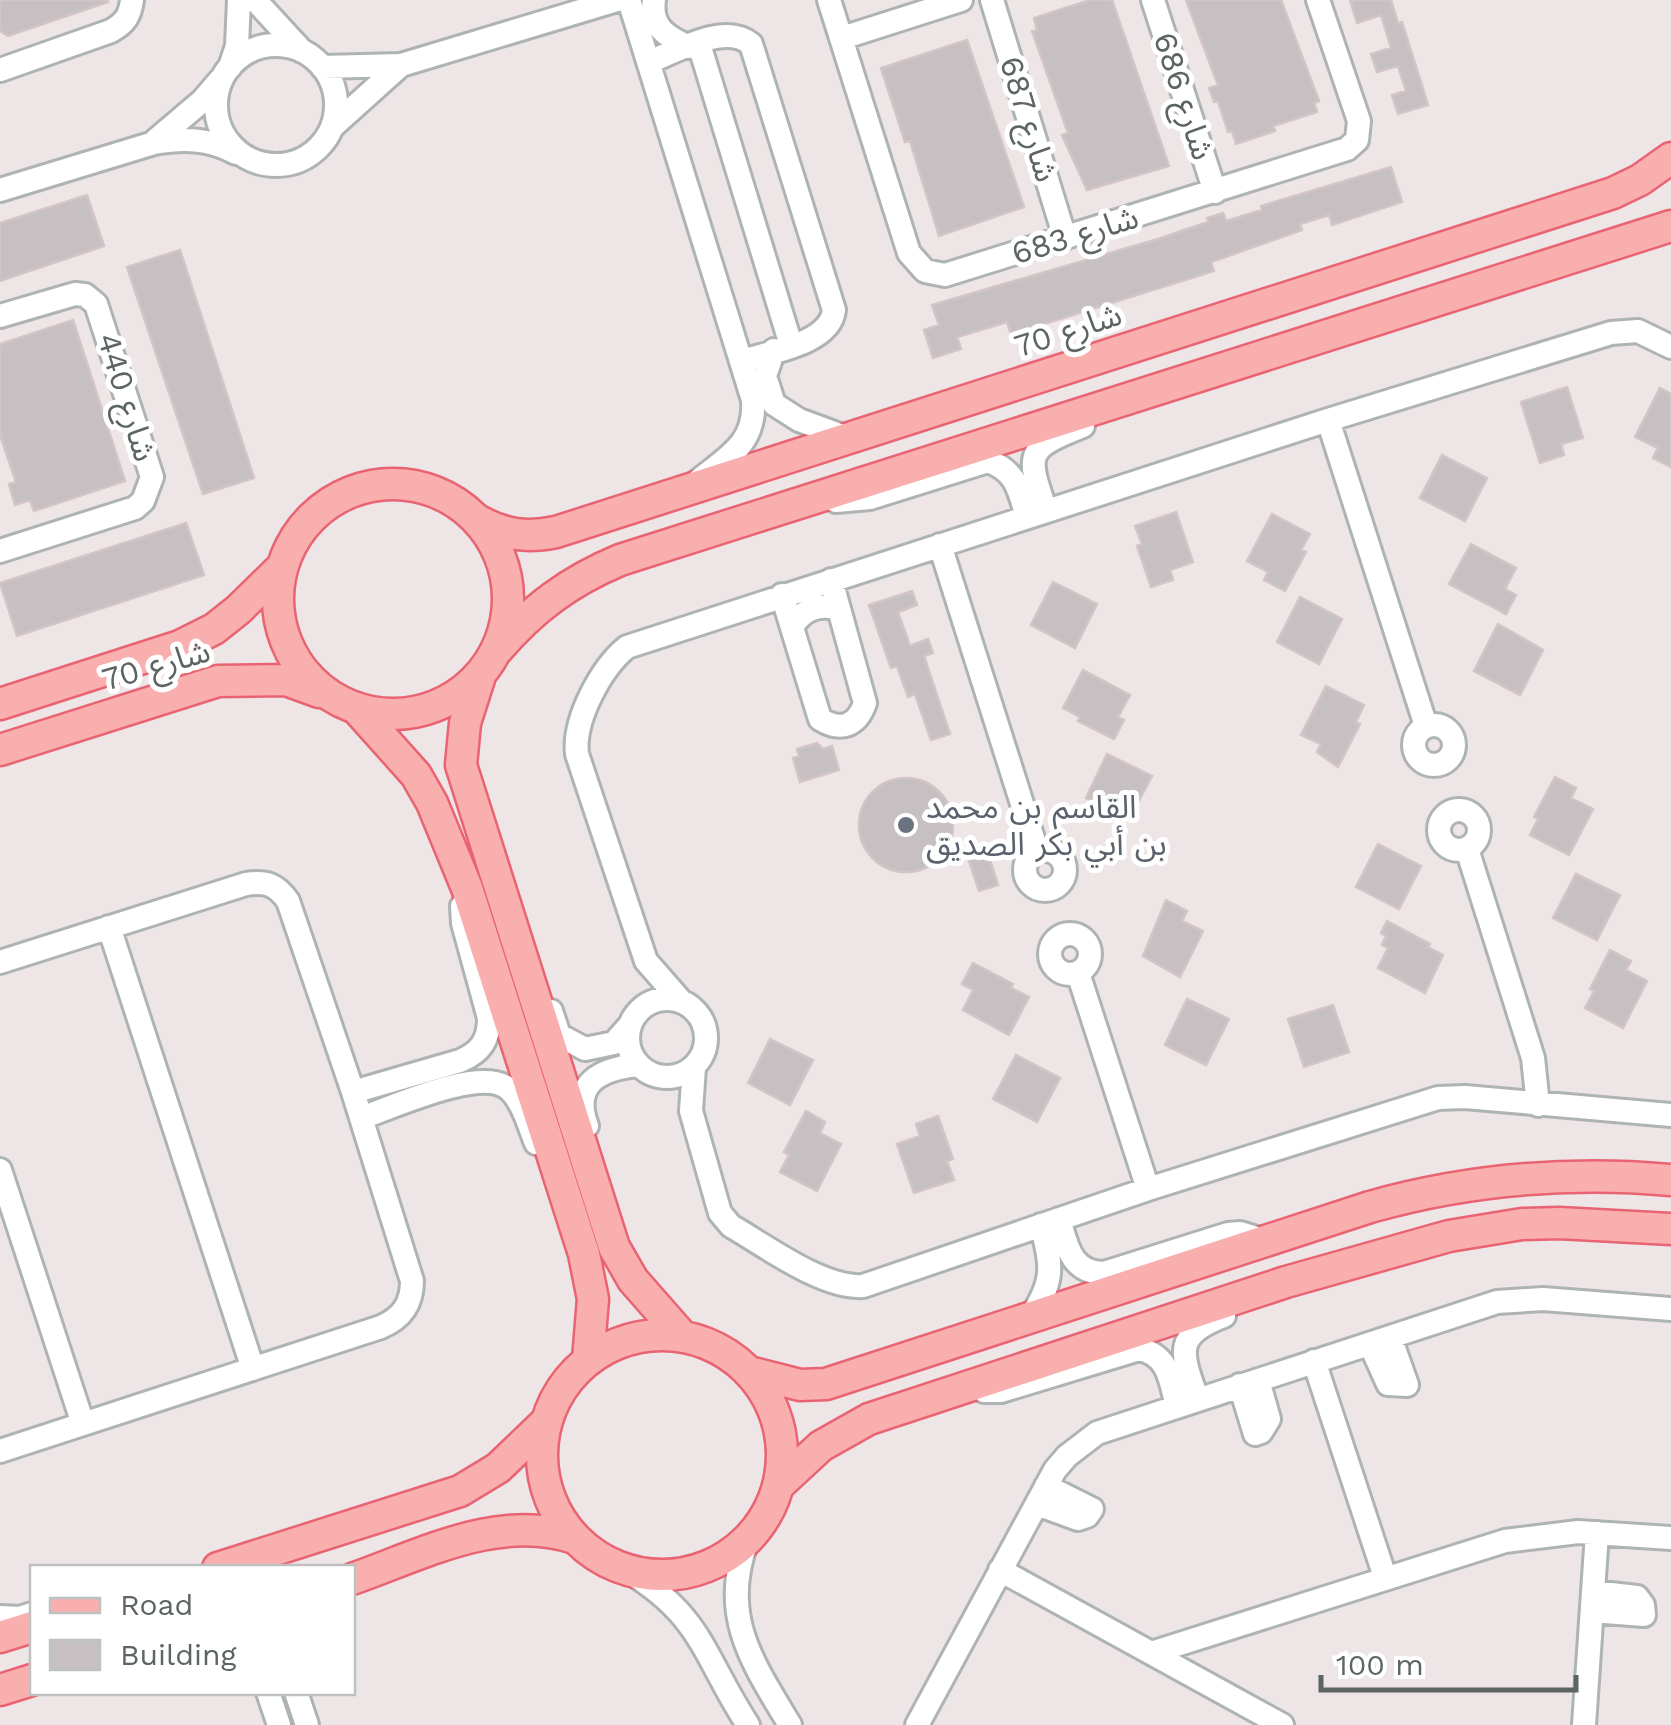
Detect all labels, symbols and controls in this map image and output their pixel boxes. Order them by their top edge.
street label: شارع 686 [1141,27,1222,166]
street label: شارع 687 [987,52,1066,188]
street label: شارع 683 [1007,198,1144,277]
street label: شارع 70 [1010,295,1128,370]
street label: شارع 440 [85,328,165,467]
street label: شارع 70 [98,632,216,703]
place label: القاسم بن محمد بن أبي بكر الصديق [926,788,1167,868]
marker: القاسم بن محمد بن أبي بكر الصديق [895,814,917,836]
legend [30,1565,355,1695]
text: Road [120,1587,193,1622]
scale bar [1321,1630,1576,1692]
text: Building [120,1637,237,1672]
text: 100 m [1336,1647,1424,1682]

